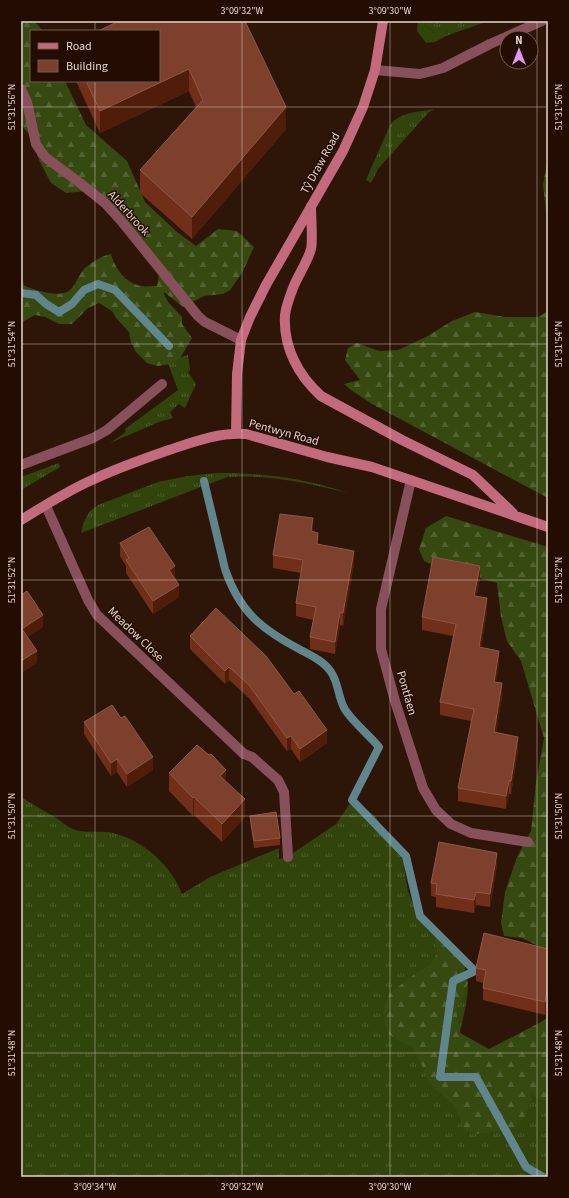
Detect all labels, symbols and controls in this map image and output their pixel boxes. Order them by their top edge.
text: 3°09'32"W [221,4,264,18]
text: 3°09'30"W [369,4,412,18]
legend [30,30,160,82]
north arrow [499,30,539,70]
text: N [515,33,523,48]
text: Road [66,38,92,55]
text: Building [66,58,108,75]
text: 51°31'56"N [5,84,19,130]
text: 51°31'56"N [552,84,566,130]
street label: Tŷ Draw Road [296,129,344,197]
street label: Alderbrook [104,187,154,240]
text: 51°31'54"N [5,321,19,367]
text: 51°31'54"N [552,321,566,367]
street label: Pentwyn Road [247,415,321,450]
text: 51°31'52"N [5,557,19,603]
text: 51°31'52"N [552,557,566,603]
street label: Meadow Close [104,603,168,666]
street label: Pontfaen [392,669,421,717]
text: 51°31'50"N [5,793,19,839]
text: 51°31'50"N [552,793,566,839]
text: 51°31'48"N [5,1030,19,1076]
text: 51°31'48"N [552,1030,566,1076]
text: 3°09'34"W [74,1180,117,1194]
text: 3°09'32"W [221,1180,264,1194]
text: 3°09'30"W [369,1180,412,1194]

